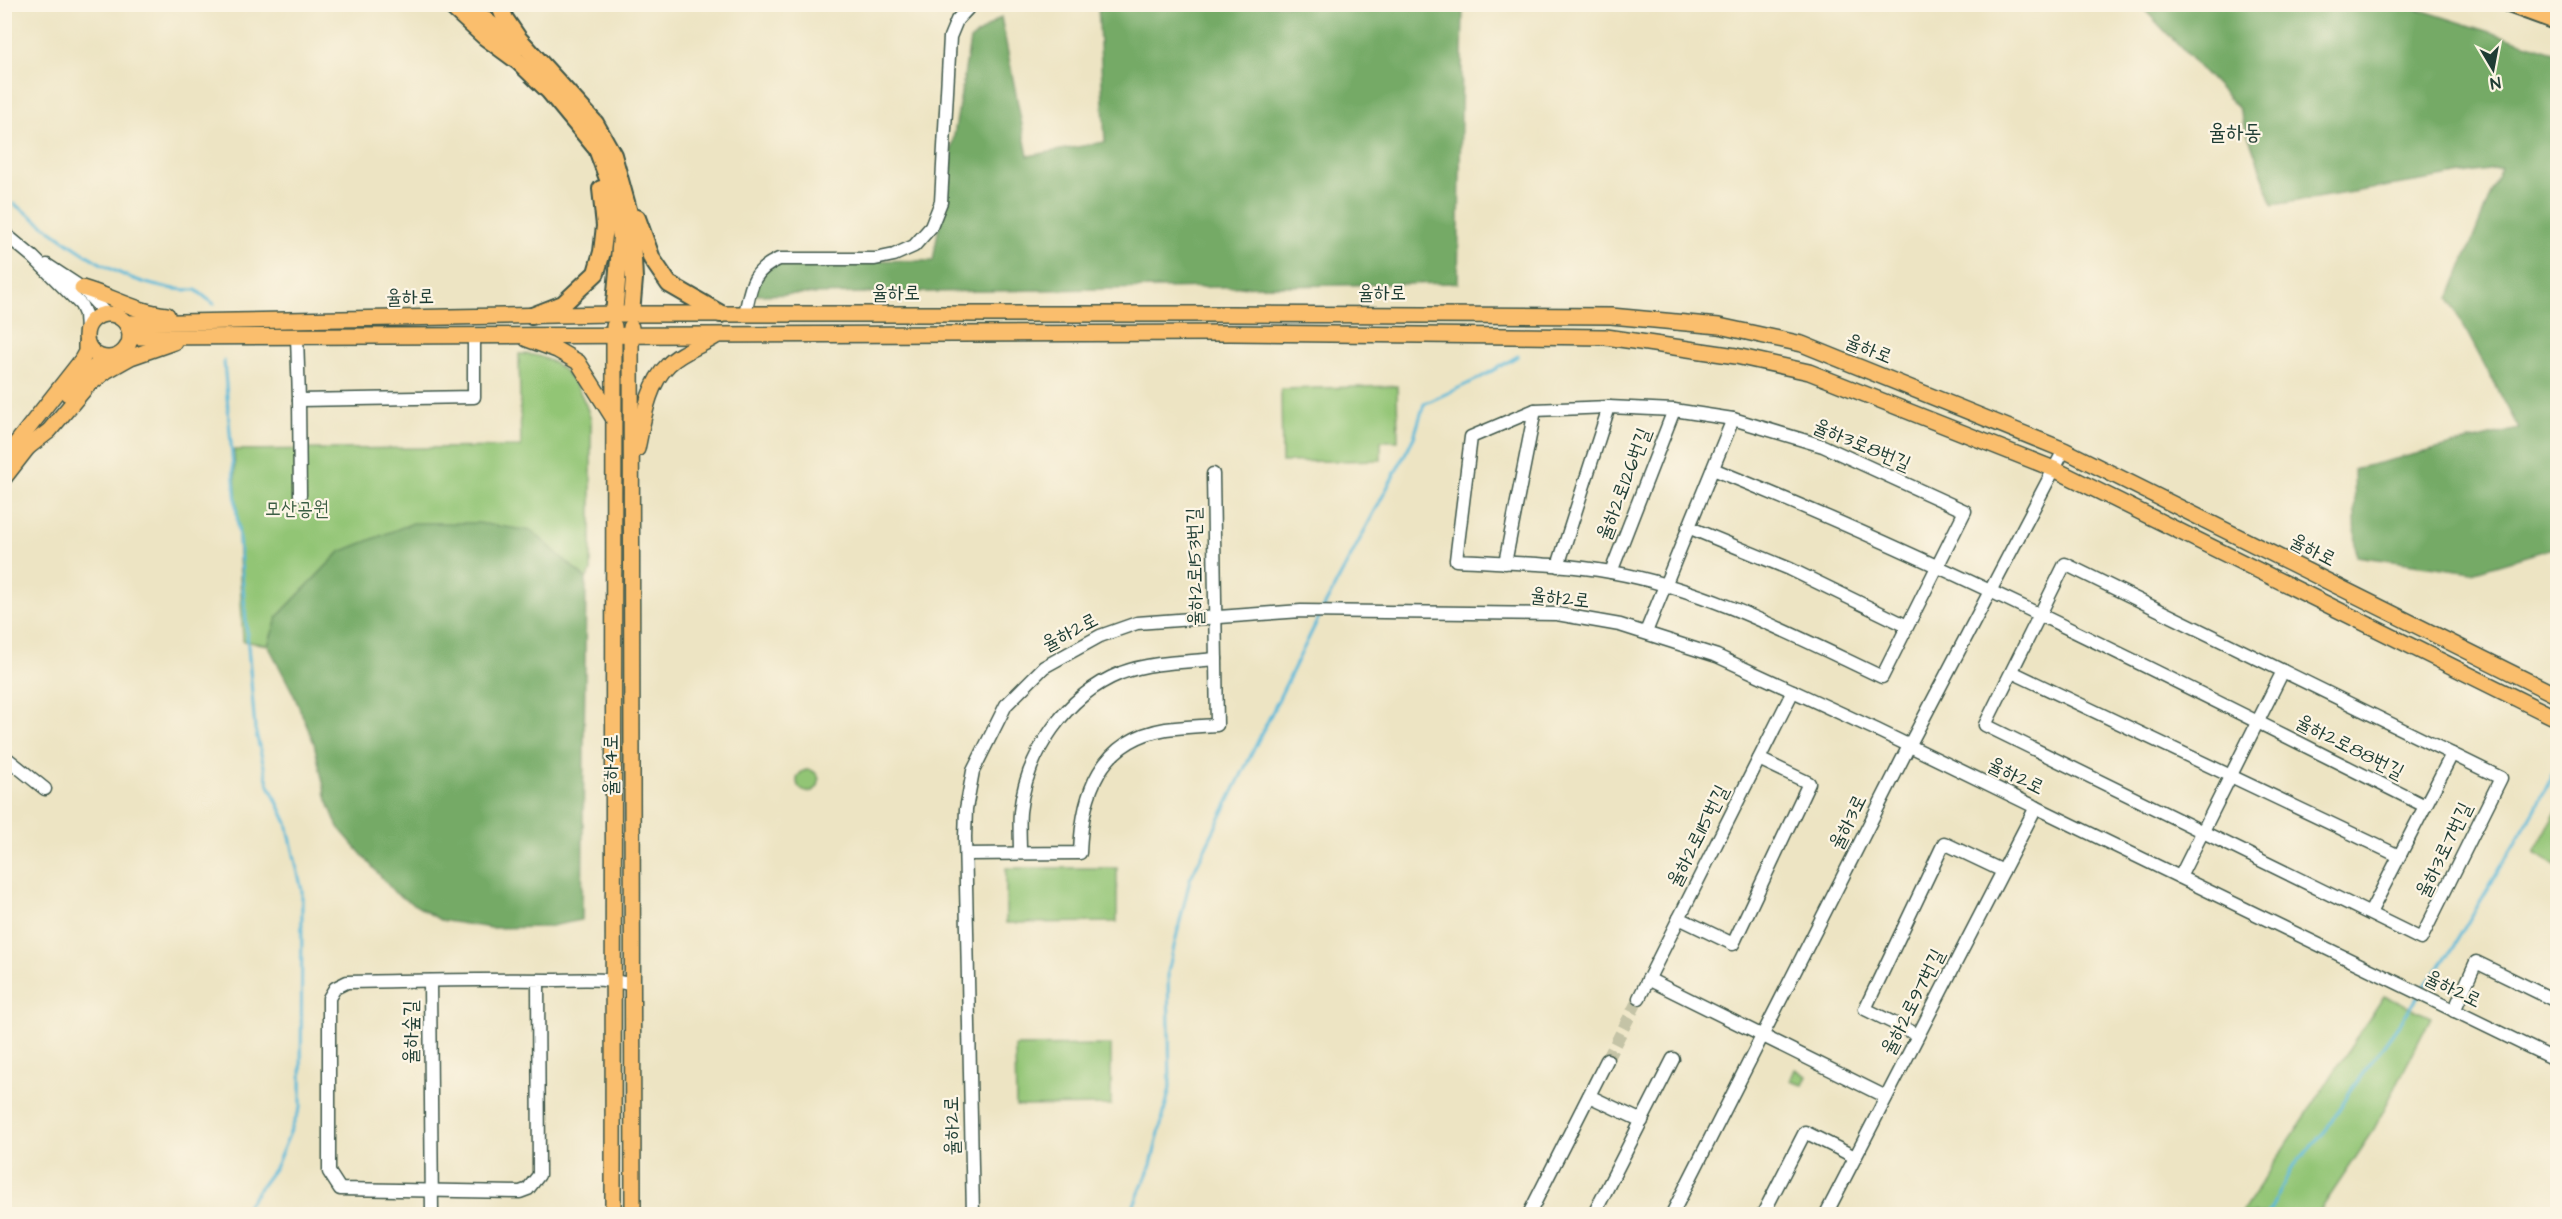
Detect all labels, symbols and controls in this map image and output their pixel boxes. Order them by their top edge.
north arrow [2463,39,2523,99]
text: N [2489,71,2502,94]
district label: 율하동 [2208,117,2262,148]
street label: 율하로 [872,279,920,307]
street label: 율하로 [1358,279,1406,307]
street label: 율하로 [386,283,434,311]
street label: 율하로 [1841,327,1897,371]
street label: 율하3로8번길 [1809,412,1915,478]
street label: 율하2로126번길 [1590,424,1658,544]
park label: 모산공원 [265,495,329,523]
street label: 율하2로153번길 [1180,507,1210,627]
street label: 율하로 [2285,527,2341,573]
street label: 율하2로 [1529,581,1591,615]
street label: 율하2로 [1037,606,1103,658]
street label: 율하2로88번길 [2291,708,2409,786]
street label: 율하4로 [597,734,625,796]
street label: 율하2로 [1983,750,2049,802]
street label: 율하2로115번길 [1660,780,1736,892]
street label: 율하3로 [1822,790,1874,854]
street label: 율하3로7번길 [2409,798,2479,902]
street label: 율하2로97번길 [1874,944,1952,1060]
street label: 율하2로 [2420,963,2486,1015]
street label: 율하숲길 [397,1000,425,1064]
street label: 율하2로 [937,1096,967,1156]

